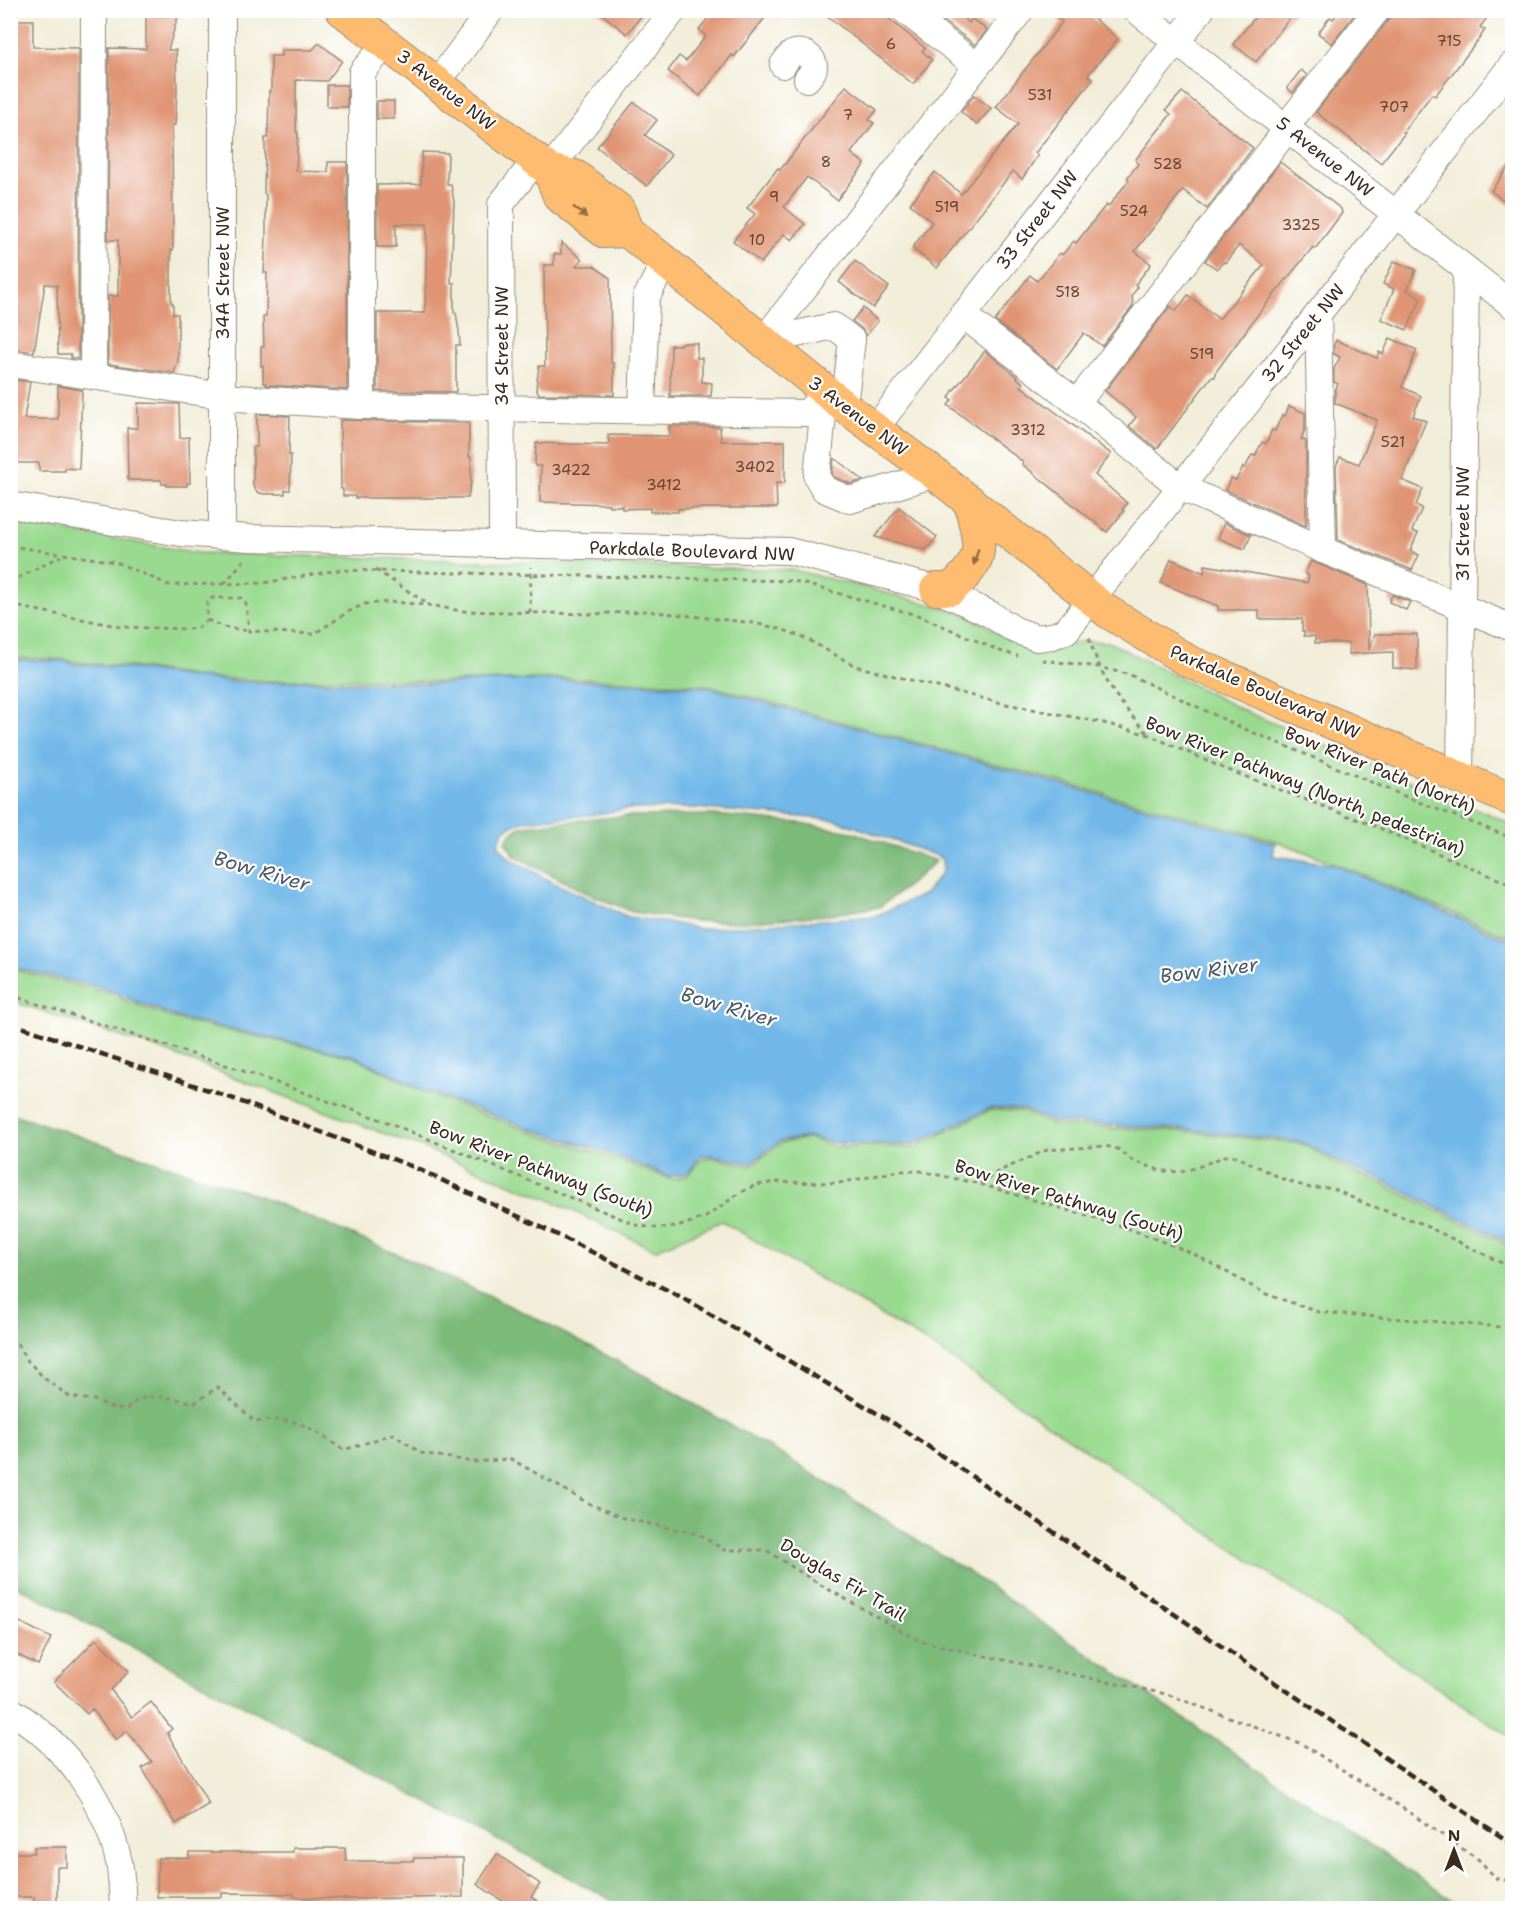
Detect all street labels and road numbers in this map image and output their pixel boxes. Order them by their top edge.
street label: 3 Avenue NW [392,44,500,136]
street label: 5 Avenue NW [1271,111,1379,203]
street label: 33 Street NW [991,165,1083,275]
street label: 34A Street NW [211,206,235,340]
street label: 32 Street NW [1256,279,1350,387]
street label: 34 Street NW [490,286,514,406]
street label: 3 Avenue NW [803,371,913,461]
street label: 31 Street NW [1451,466,1475,582]
street label: Parkdale Boulevard NW [589,535,795,567]
street label: Parkdale Boulevard NW [1166,639,1364,745]
street label: Bow River Pathway (North, pedestrian) [1142,711,1468,861]
street label: Bow River Path (North) [1281,721,1479,819]
street label: Bow River Pathway (South) [426,1115,656,1223]
street label: Bow River Pathway (South) [952,1154,1186,1246]
street label: Douglas Fir Trail [775,1533,911,1627]

